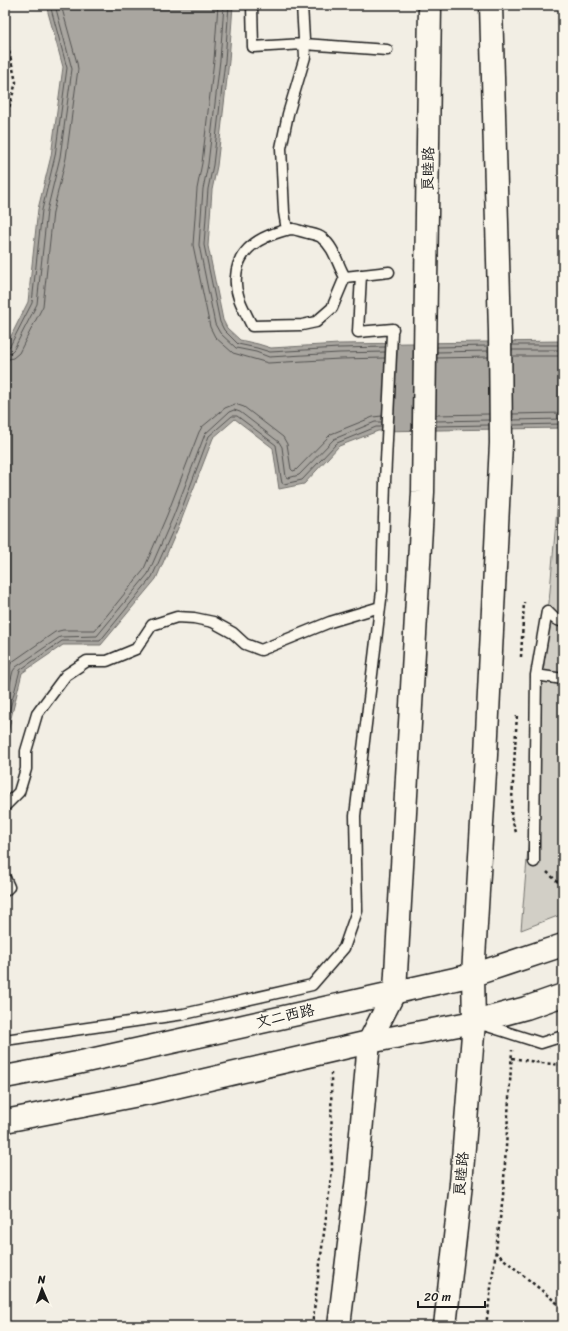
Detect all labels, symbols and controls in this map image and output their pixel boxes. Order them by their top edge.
street label: 良睦路 [415,146,441,192]
street label: 文二西路 [253,997,317,1035]
street label: 良睦路 [446,1150,476,1198]
north arrow [22,1269,62,1309]
text: N [37,1270,46,1289]
scale bar [418,1283,485,1309]
text: 20 m [424,1286,451,1308]

